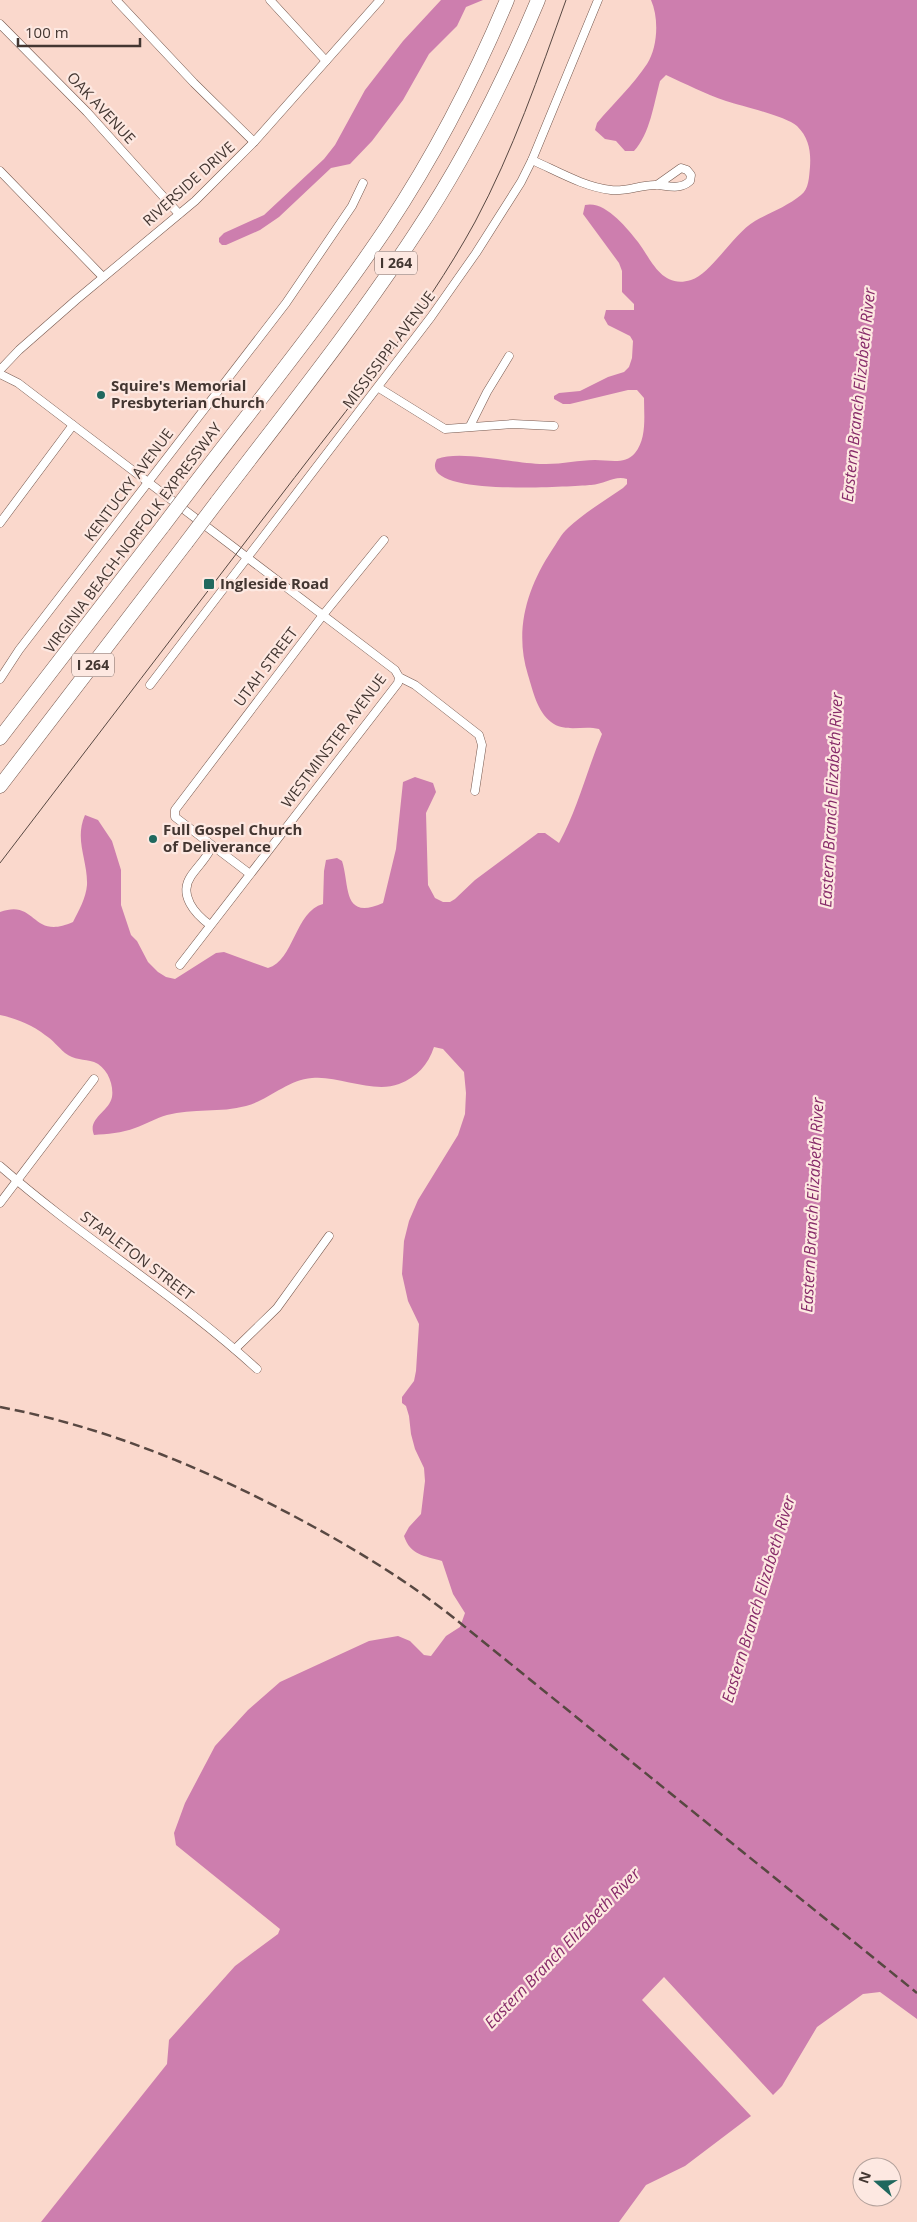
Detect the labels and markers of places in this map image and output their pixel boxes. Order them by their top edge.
place label: Squire's Memorial Presbyterian Church [111,375,265,412]
marker: Squire's Memorial Presbyterian Church [95,389,107,401]
place label: Ingleside Road [220,573,329,593]
marker: Ingleside Road [202,577,216,591]
place label: Full Gospel Church of Deliverance [163,819,302,856]
marker: Full Gospel Church of Deliverance [147,833,159,845]

